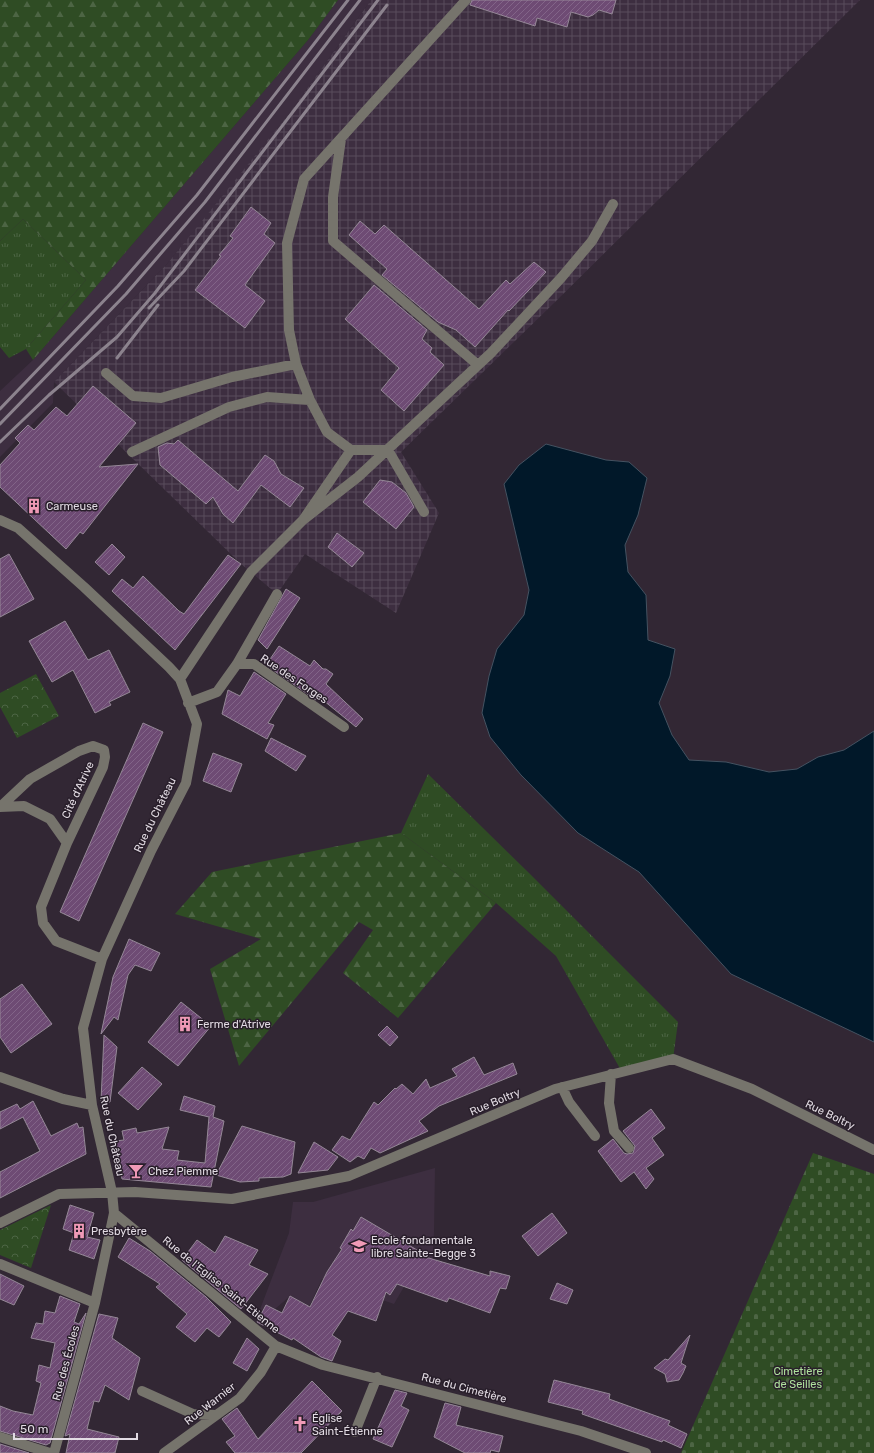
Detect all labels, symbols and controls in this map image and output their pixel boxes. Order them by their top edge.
building icon: Carmeuse [25,497,43,515]
place label: Carmeuse [46,500,98,513]
street label: Rue des Forges [258,652,331,707]
street label: Cité d'Atrive [59,759,97,821]
street label: Rue du Château [131,775,179,855]
building icon: Ferme d'Atrive [176,1015,194,1033]
place label: Ferme d'Atrive [197,1018,271,1031]
street label: Rue Boltry [468,1086,522,1118]
street label: Rue du Château [97,1095,127,1177]
street label: Rue Boltry [803,1097,857,1133]
bar icon: Chez Piemme [127,1162,145,1180]
place label: Chez Piemme [148,1165,218,1178]
building icon: Presbytère [70,1222,88,1240]
place label: Presbytère [91,1225,147,1238]
street label: Rue de l'Eglise Saint-Etienne [160,1234,282,1336]
place label: Ecole fondamentale libre Sainte-Begge 3 [371,1234,476,1260]
school or university icon: Ecole fondamentale libre Sainte-Begge 3 [350,1237,368,1255]
street label: Rue des Écoles [50,1324,82,1402]
park label: Cimetière de Seilles [773,1365,823,1391]
street label: Rue du Cimetière [420,1370,508,1406]
street label: Rue Warnier [182,1380,239,1428]
place label: Église Saint-Étienne [312,1412,383,1438]
scale bar [14,1415,137,1441]
church icon: Église Saint-Étienne [291,1415,309,1433]
text: 50 m [20,1422,48,1436]

